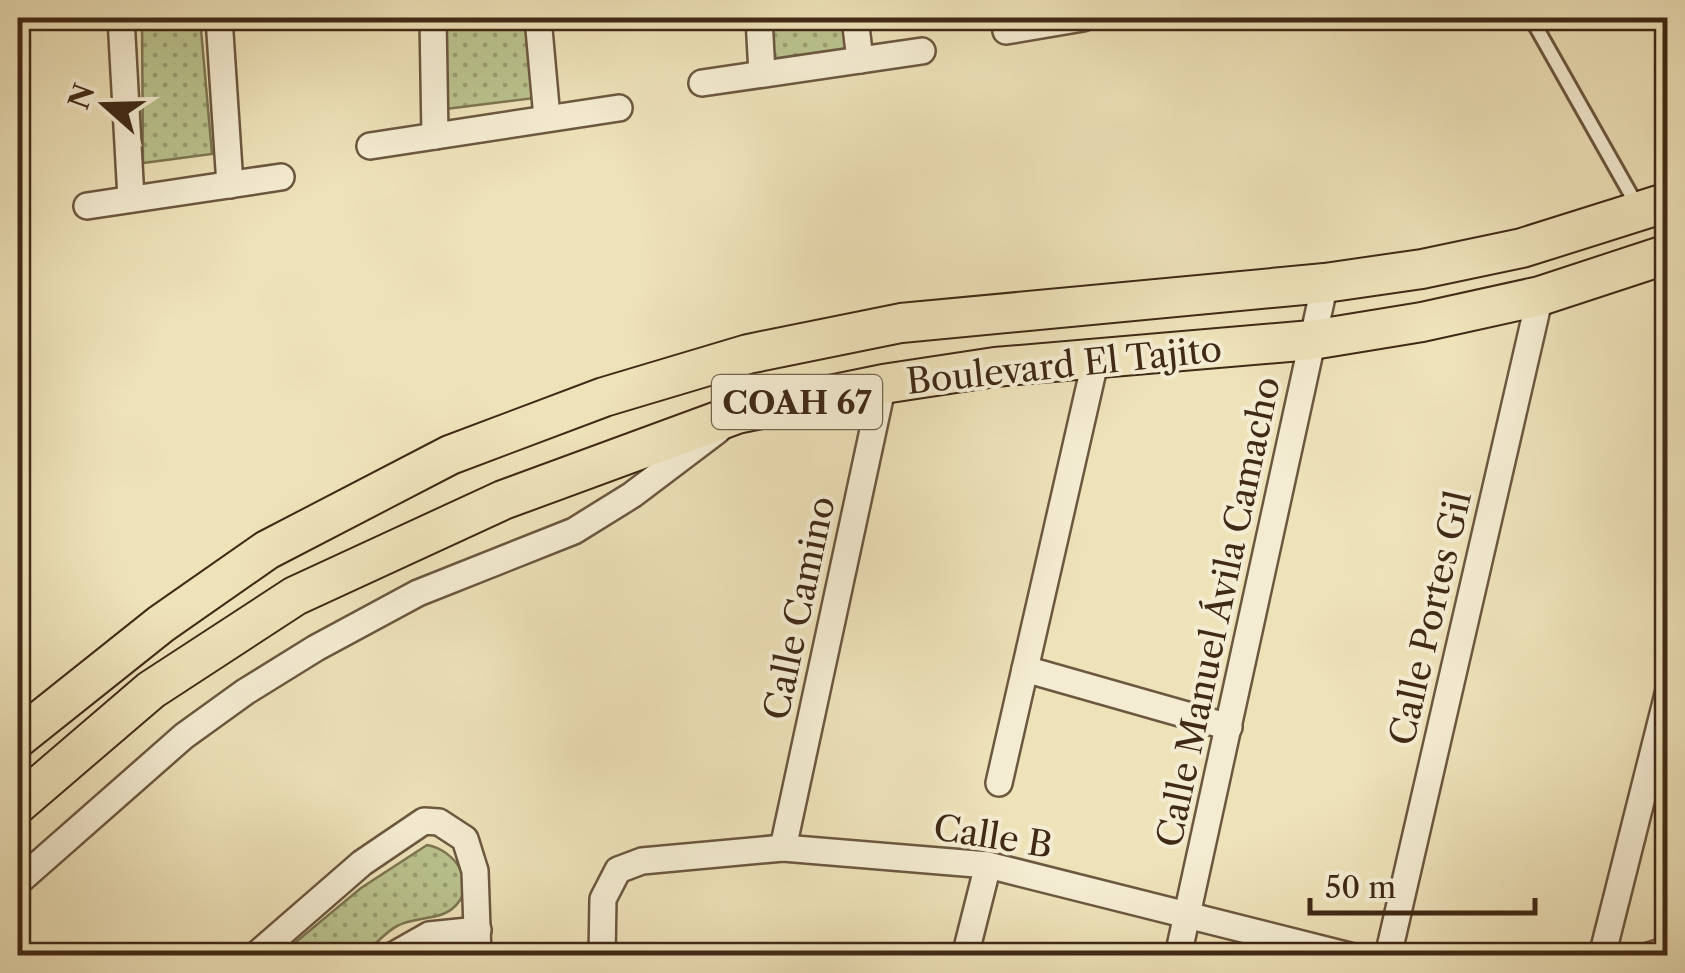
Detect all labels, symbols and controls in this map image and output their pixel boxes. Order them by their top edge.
north arrow [55,55,155,155]
text: N [61,79,102,114]
street label: Boulevard El Tajito [904,327,1224,403]
street label: Calle Manuel Ávila Camacho [1147,373,1289,851]
road number: COAH 67 [712,375,882,429]
street label: Calle Portes Gil [1380,487,1480,749]
street label: Calle Camino [754,492,844,724]
street label: Calle B [931,805,1055,867]
scale bar [1310,853,1535,915]
text: 50 m [1325,869,1396,906]

